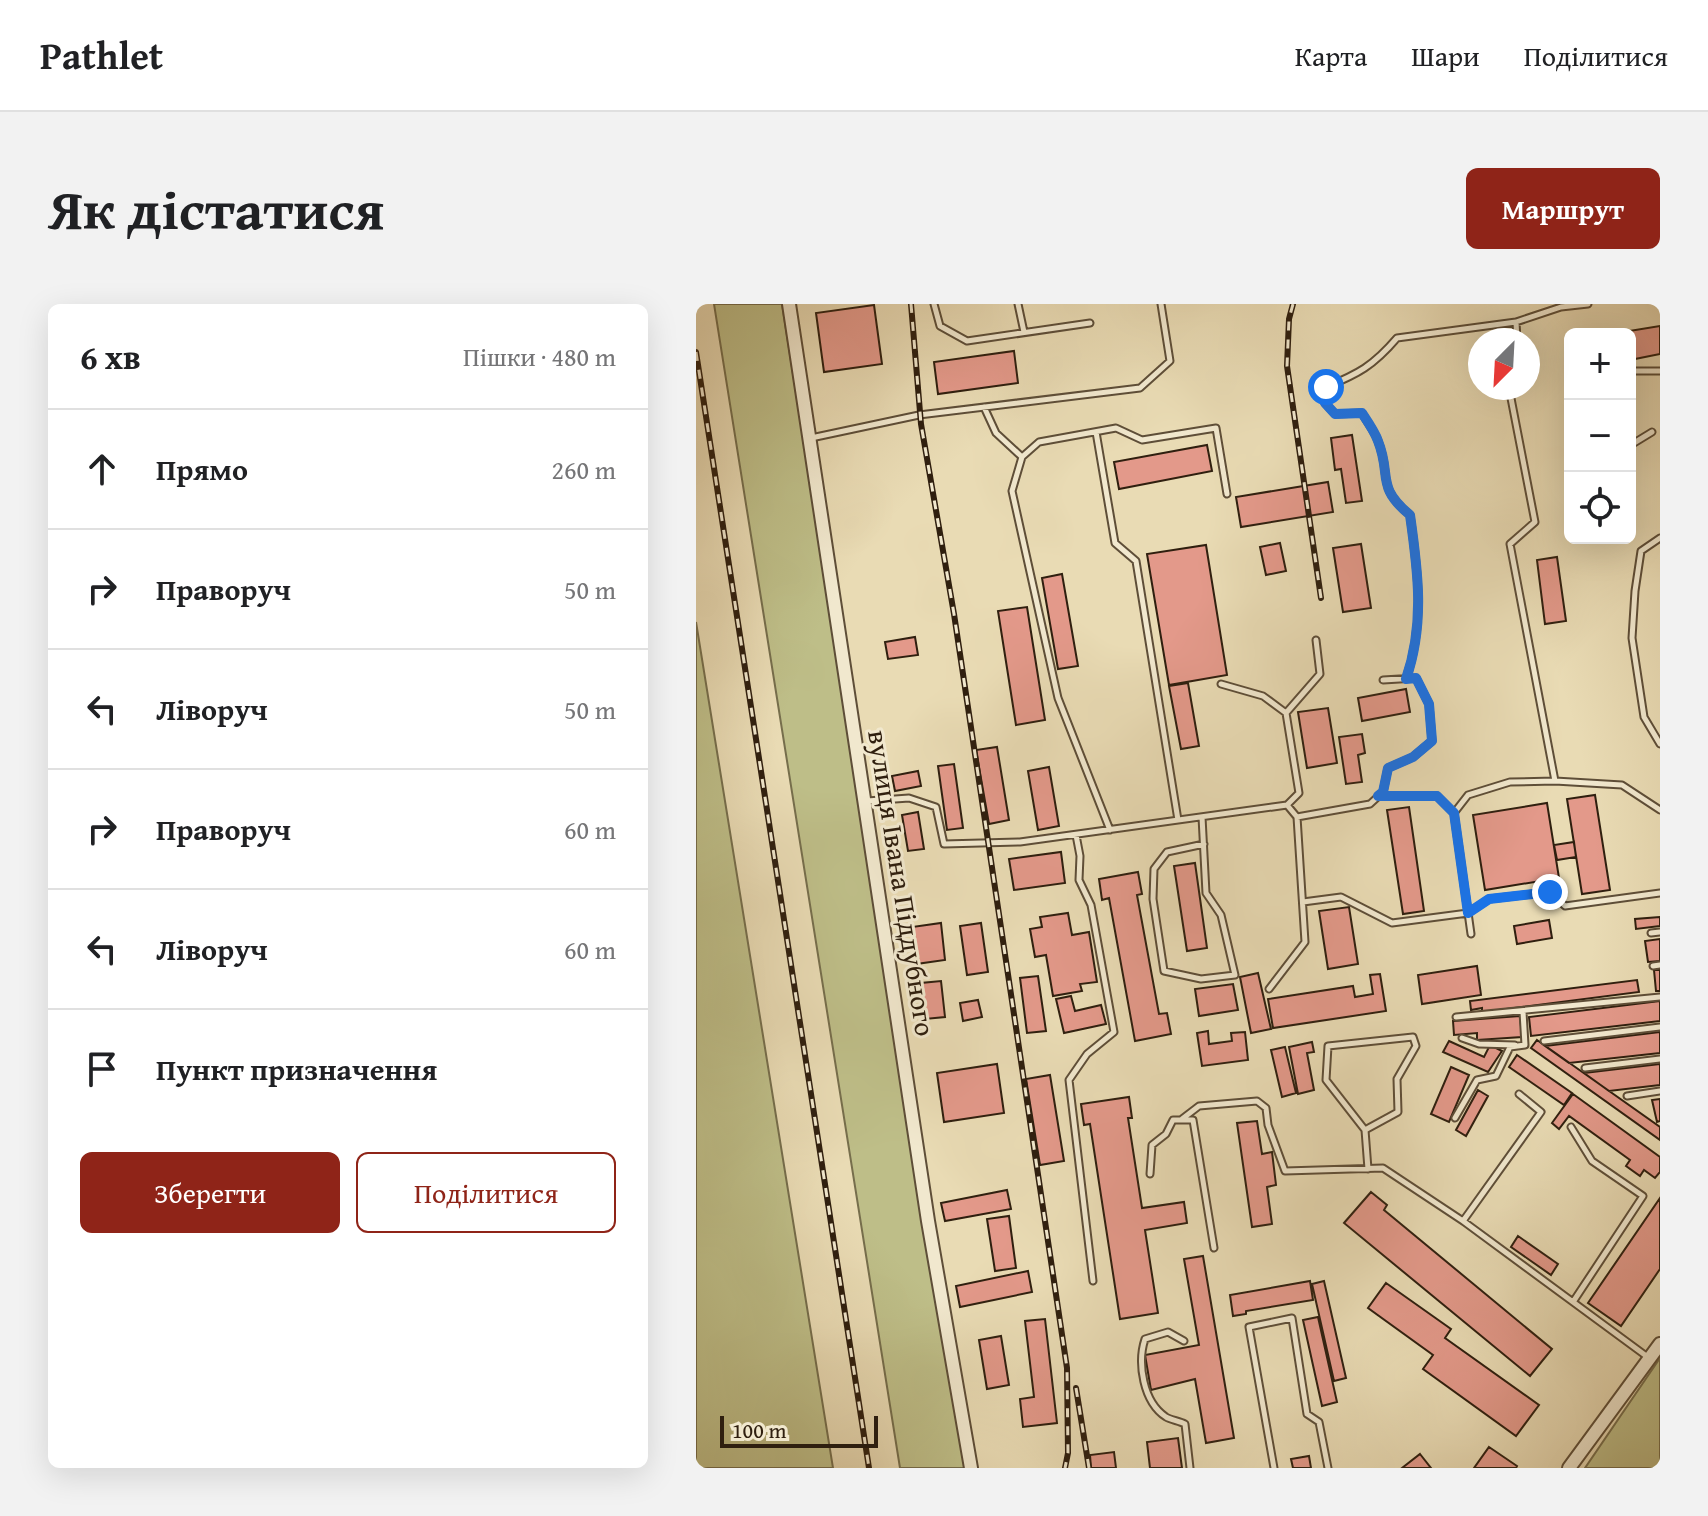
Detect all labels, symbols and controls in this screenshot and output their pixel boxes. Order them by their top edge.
text: Pathlet [40,27,163,83]
text: Карта [1295,35,1367,76]
text: Шари [1411,35,1480,76]
text: Поділитися [1524,35,1668,76]
text: Як дістатися [48,167,384,250]
button: Маршрут [1466,168,1660,249]
north arrow [1468,328,1540,400]
map controls [1564,328,1636,544]
button: + [1564,328,1636,400]
text: 6 хв [80,332,141,381]
text: Пішки · 480 m [463,337,616,376]
route start [1308,369,1344,405]
button: − [1564,400,1636,472]
icon: ahead [80,447,124,491]
text: Прямо [156,447,248,491]
text: 260 m [551,450,616,489]
button: locate [1564,472,1636,544]
icon: right [80,567,124,611]
text: Праворуч [156,567,291,611]
text: 50 m [564,570,616,609]
icon: left [80,687,124,731]
text: Ліворуч [156,687,268,731]
text: 50 m [564,690,616,729]
street label: вулиця Івана Піддубного [858,727,947,1039]
icon: right [80,807,124,851]
text: Праворуч [156,807,291,851]
text: 60 m [564,810,616,849]
route end [1532,874,1568,910]
icon: left [80,927,124,971]
text: Ліворуч [156,927,268,971]
text: 60 m [564,930,616,969]
icon: arrive [80,1047,124,1091]
text: Пункт призначення [156,1047,437,1091]
button: Зберегти [80,1152,340,1233]
button: Поділитися [356,1152,616,1233]
scale bar [720,1412,878,1448]
text: 100 m [732,1414,787,1446]

